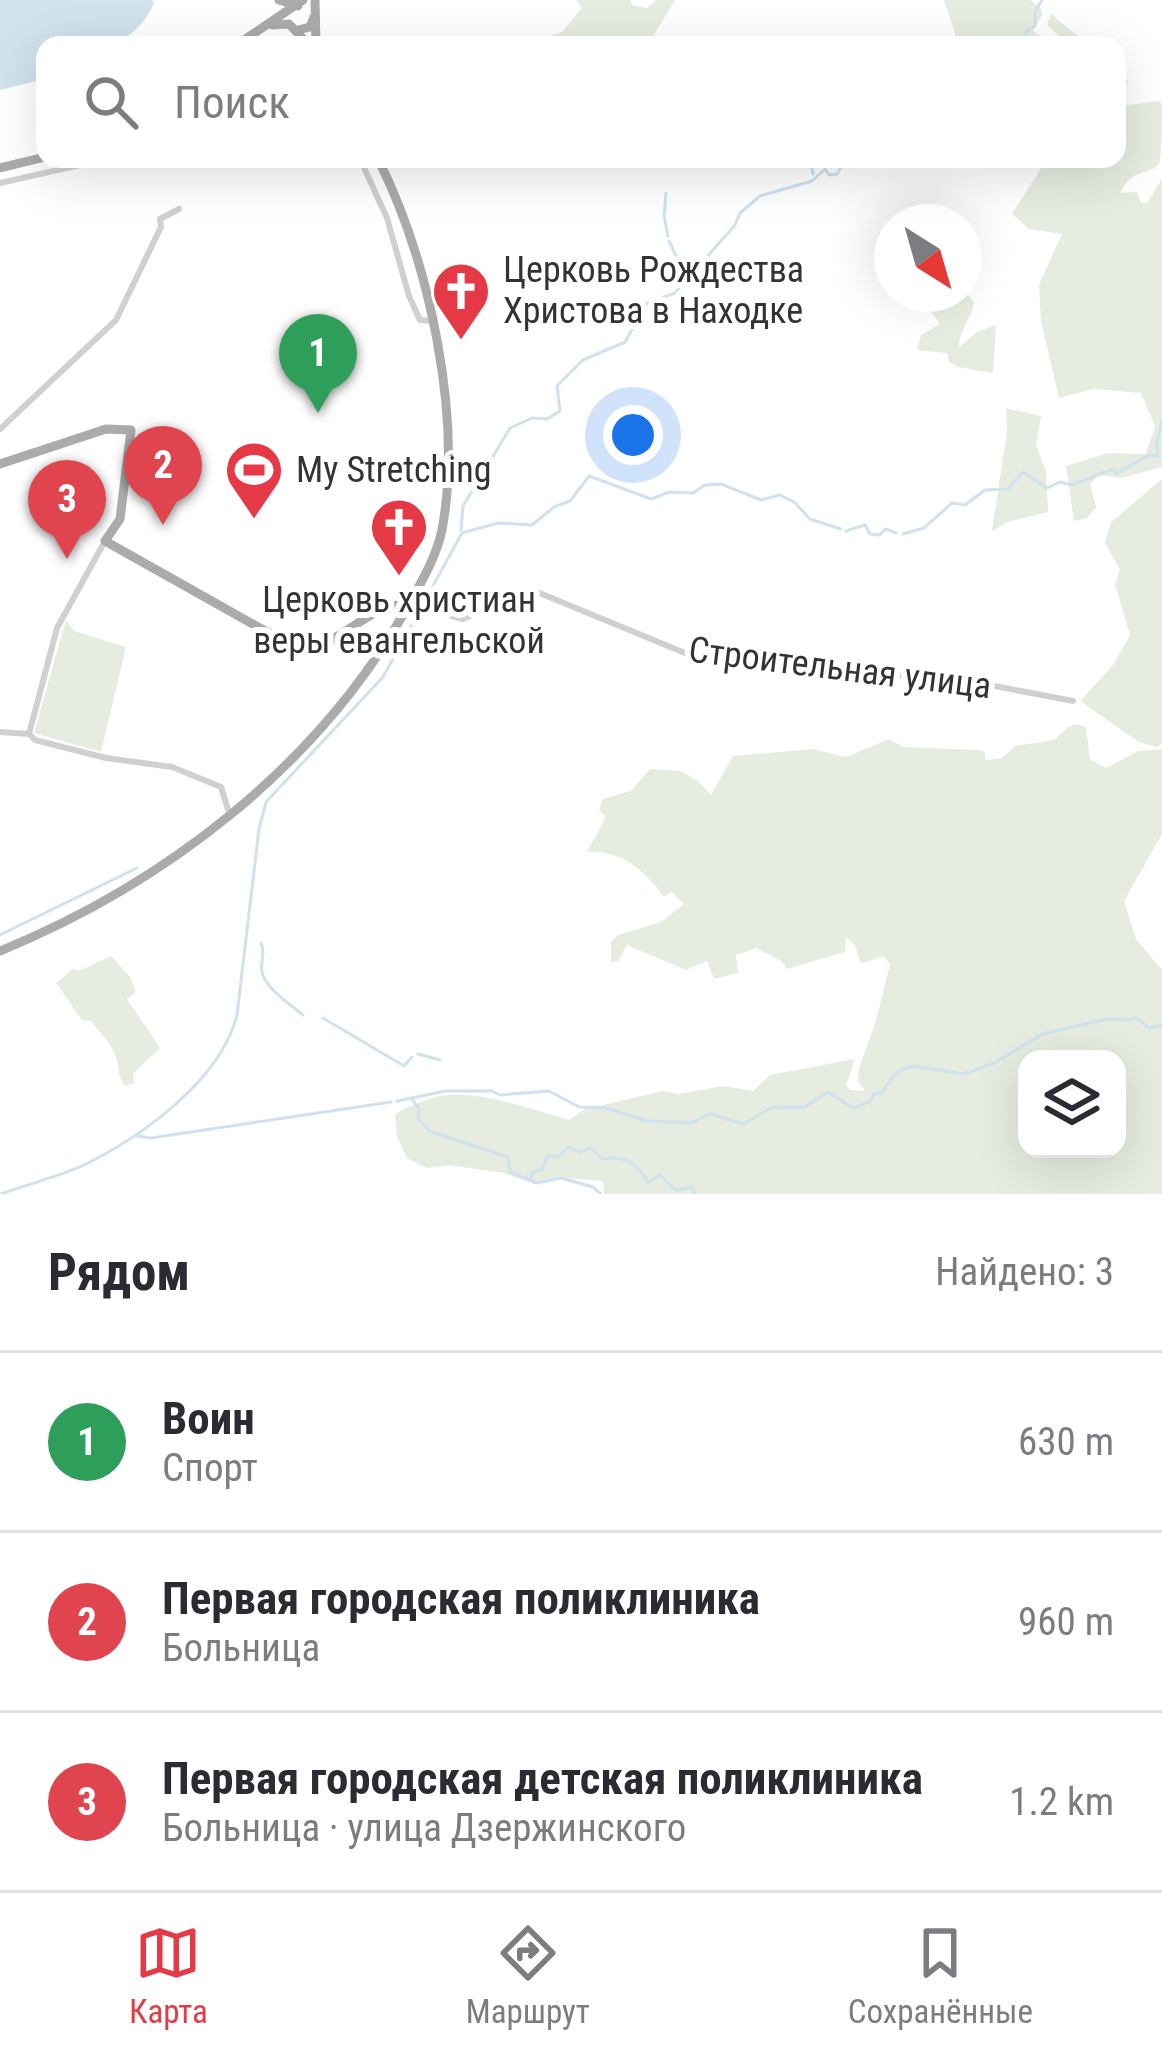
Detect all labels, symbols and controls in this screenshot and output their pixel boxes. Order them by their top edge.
search box [36,36,1126,168]
icon: search [78,69,144,135]
text: Поиск [174,76,290,129]
north arrow [874,204,982,312]
place label: Церковь Рождества Христова в Находке [503,249,804,332]
church icon: Церковь Рождества Христова в Находке [430,260,492,342]
pin: 1 [279,314,357,413]
your location [603,405,663,465]
pin: 2 [124,426,202,525]
sports icon: My Stretching [223,439,285,521]
place label: My Stretching [296,449,491,491]
pin: 3 [28,460,106,559]
church icon: Церковь христиан веры евангельской [368,496,430,578]
place label: Церковь христиан веры евангельской [253,579,545,662]
street label: Строительная улица [686,629,994,707]
map controls [1018,1050,1126,1158]
button: layers [1018,1050,1126,1158]
text: Рядом [48,1243,190,1302]
text: Найдено: 3 [935,1249,1114,1295]
text: Воин [162,1392,255,1445]
text: 1 [77,1419,97,1465]
text: 630 m [1018,1419,1114,1465]
text: Спорт [162,1445,258,1491]
text: Первая городская поликлиника [162,1572,760,1625]
text: 2 [77,1599,97,1645]
text: 960 m [1018,1599,1114,1645]
text: Больница [162,1625,320,1671]
text: Первая городская детская поликлиника [162,1752,923,1805]
text: 3 [77,1779,97,1825]
text: 1.2 km [1009,1779,1114,1825]
text: Больница · улица Дзержинского [162,1805,686,1851]
tab: Карта [129,1920,208,2031]
tab: Маршрут [466,1920,590,2031]
tab: Сохранённые [848,1920,1033,2031]

